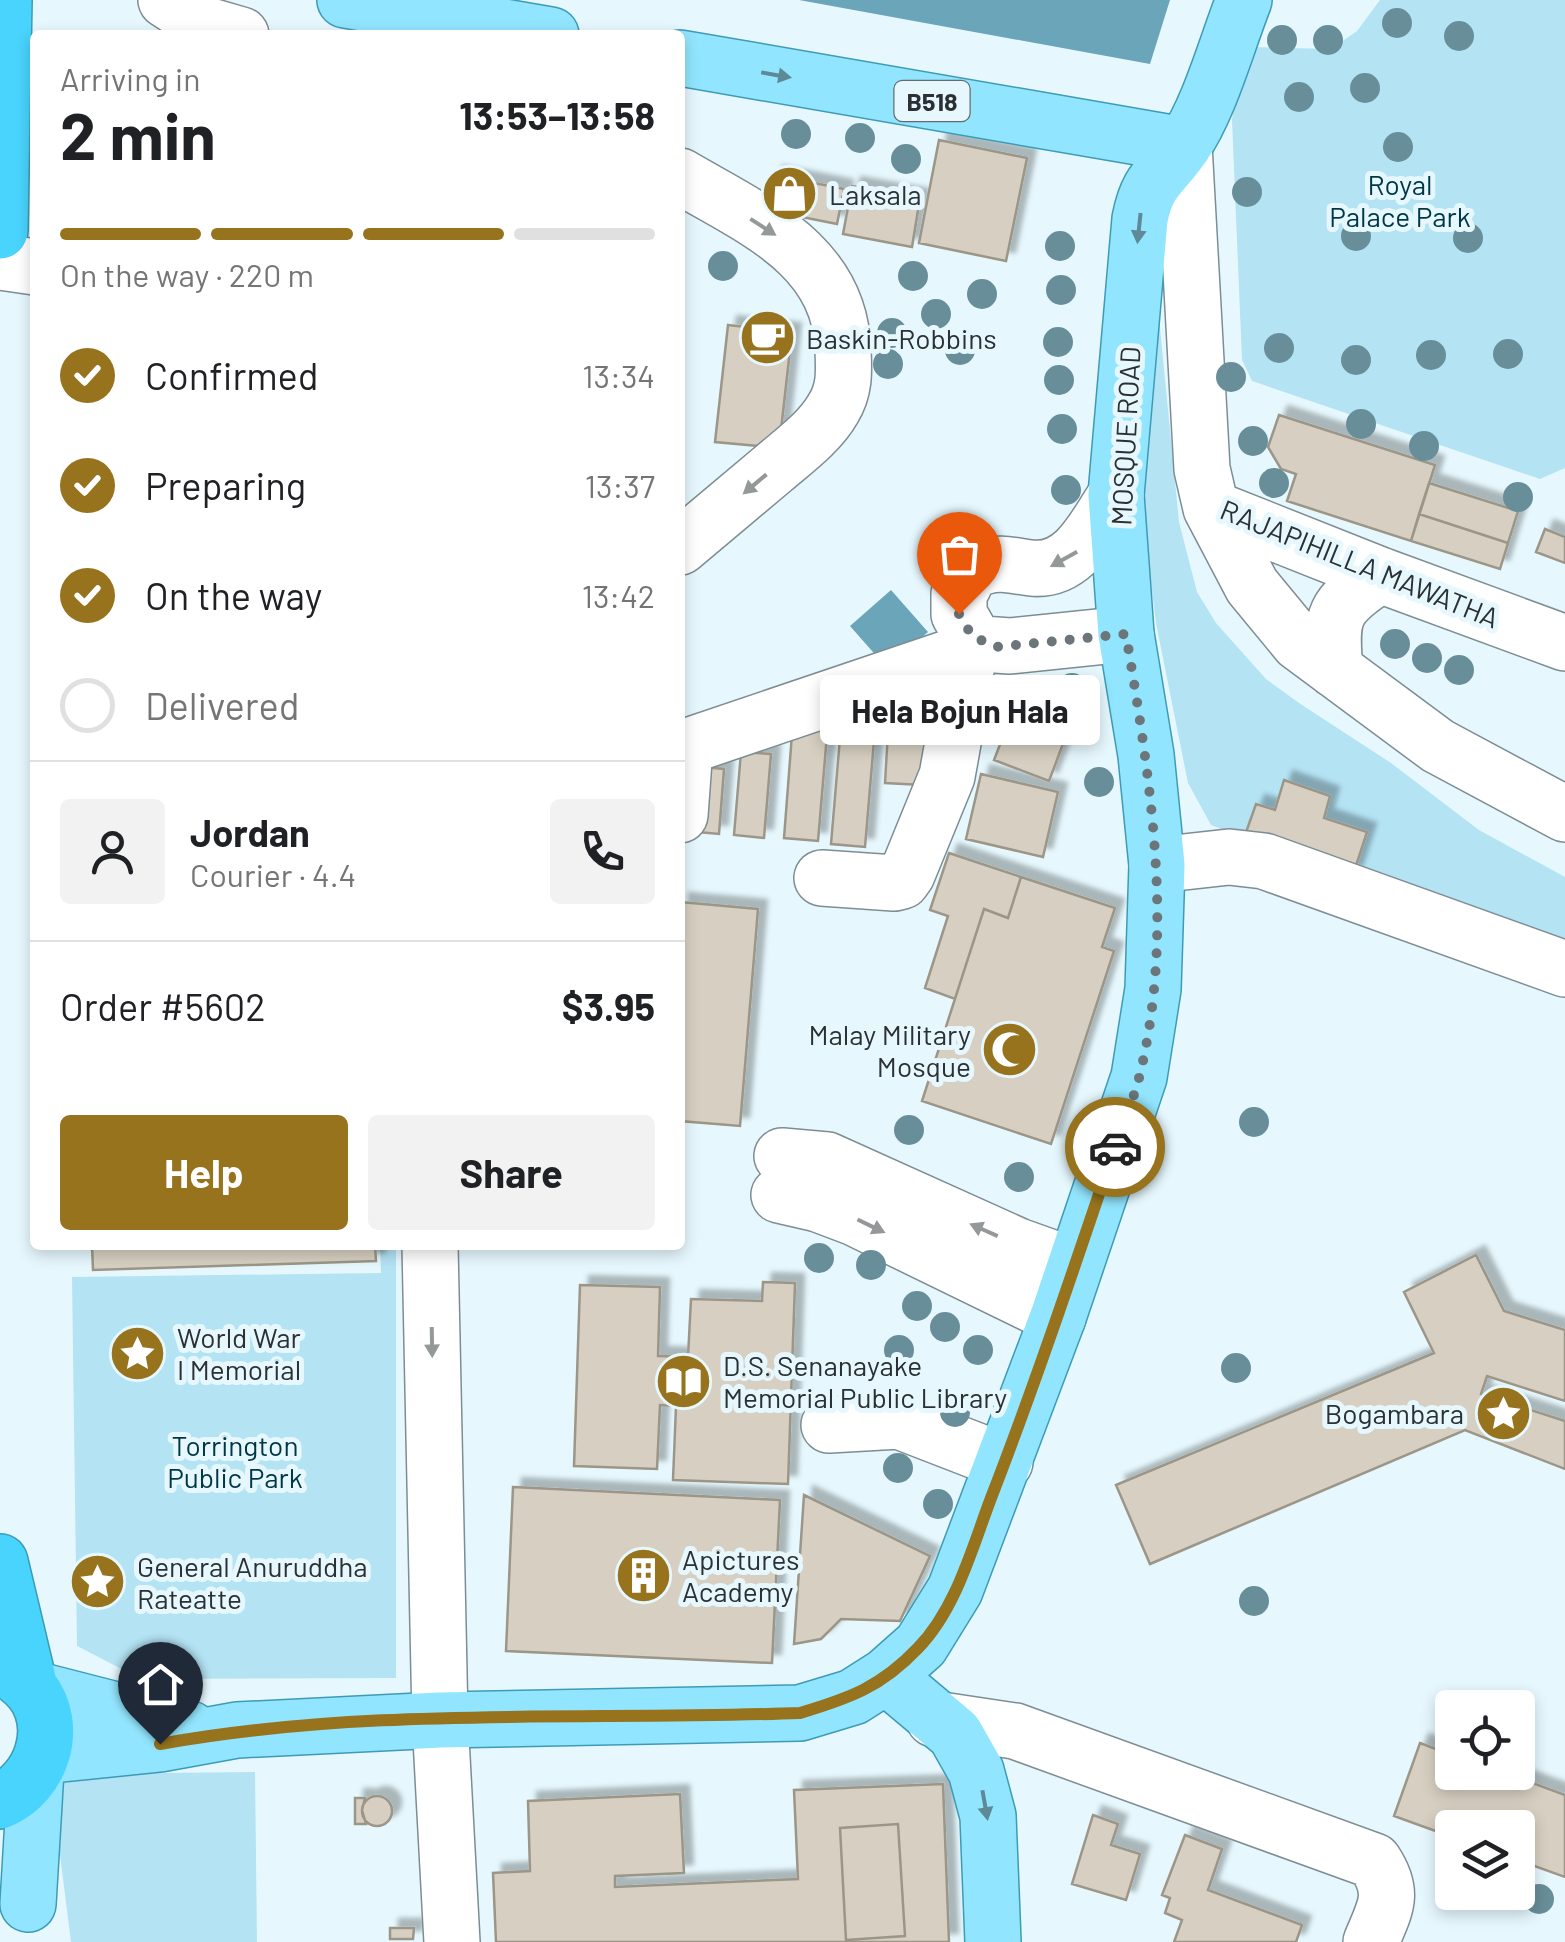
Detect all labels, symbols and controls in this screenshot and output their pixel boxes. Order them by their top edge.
text: Arriving in [60,59,200,97]
one-way arrow [761,68,792,83]
road number: B518 [894,81,970,121]
text: 13:53–13:58 [459,92,655,138]
text: 2 min [60,95,216,173]
shop icon: Laksala [760,164,820,224]
park label: Royal Palace Park [1329,167,1471,233]
place label: Laksala [829,177,922,211]
one-way arrow [1131,213,1147,245]
one-way arrow [749,218,777,236]
text: On the way · 220 m [60,255,314,293]
cafe icon: Baskin-Robbins [737,308,797,368]
place label: Baskin-Robbins [806,321,997,355]
street label: MOSQUE ROAD [1103,346,1147,526]
icon: check [60,348,115,403]
text: Confirmed [145,352,318,398]
text: 13:34 [582,356,655,394]
icon: check [60,458,115,513]
text: Preparing [145,462,306,508]
text: 13:37 [585,466,655,504]
one-way arrow [743,472,768,494]
street label: RAJAPIHILLA MAWATHA [1216,491,1504,635]
pin [917,512,1002,615]
icon: bag [932,527,987,582]
one-way arrow [1050,550,1078,568]
icon: check [60,568,115,623]
text: On the way [145,572,322,618]
text: 13:42 [582,576,655,614]
callout: Hela Bojun Hala [819,674,1099,744]
text: Delivered [145,682,299,728]
text: Hela Bojun Hala [851,691,1069,729]
button: person [60,799,165,904]
button: phone [550,799,655,904]
text: Jordan [190,809,310,855]
text: Courier · 4.4 [190,855,356,893]
text: Order #5602 [60,983,266,1029]
text: $3.95 [562,983,655,1029]
place label: Malay Military Mosque [808,1017,971,1083]
mosque icon: Malay Military Mosque [980,1020,1040,1080]
courier [1065,1097,1165,1197]
button: Help [60,1115,348,1230]
button: Share [368,1115,655,1230]
icon: car [1088,1120,1143,1175]
one-way arrow [857,1218,886,1235]
one-way arrow [969,1222,999,1238]
place label: World War I Memorial [177,1320,301,1386]
place icon: World War I Memorial [108,1323,168,1383]
one-way arrow [425,1327,441,1359]
place label: D.S. Senanayake Memorial Public Library [723,1348,1007,1414]
library icon: D.S. Senanayake Memorial Public Library [654,1351,714,1411]
place icon: Bogambara [1473,1383,1533,1443]
place label: Bogambara [1325,1396,1464,1430]
park label: Torrington Public Park [167,1428,303,1494]
place label: Apictures Academy [682,1542,800,1608]
building icon: Apictures Academy [613,1545,673,1605]
place label: General Anuruddha Rateatte [137,1549,368,1615]
place icon: General Anuruddha Rateatte [68,1552,128,1612]
pin [118,1642,203,1745]
icon: home [133,1657,188,1712]
map controls [1435,1690,1535,1910]
button: locate [1435,1690,1535,1790]
one-way arrow [978,1790,994,1821]
button: layers [1435,1810,1535,1910]

